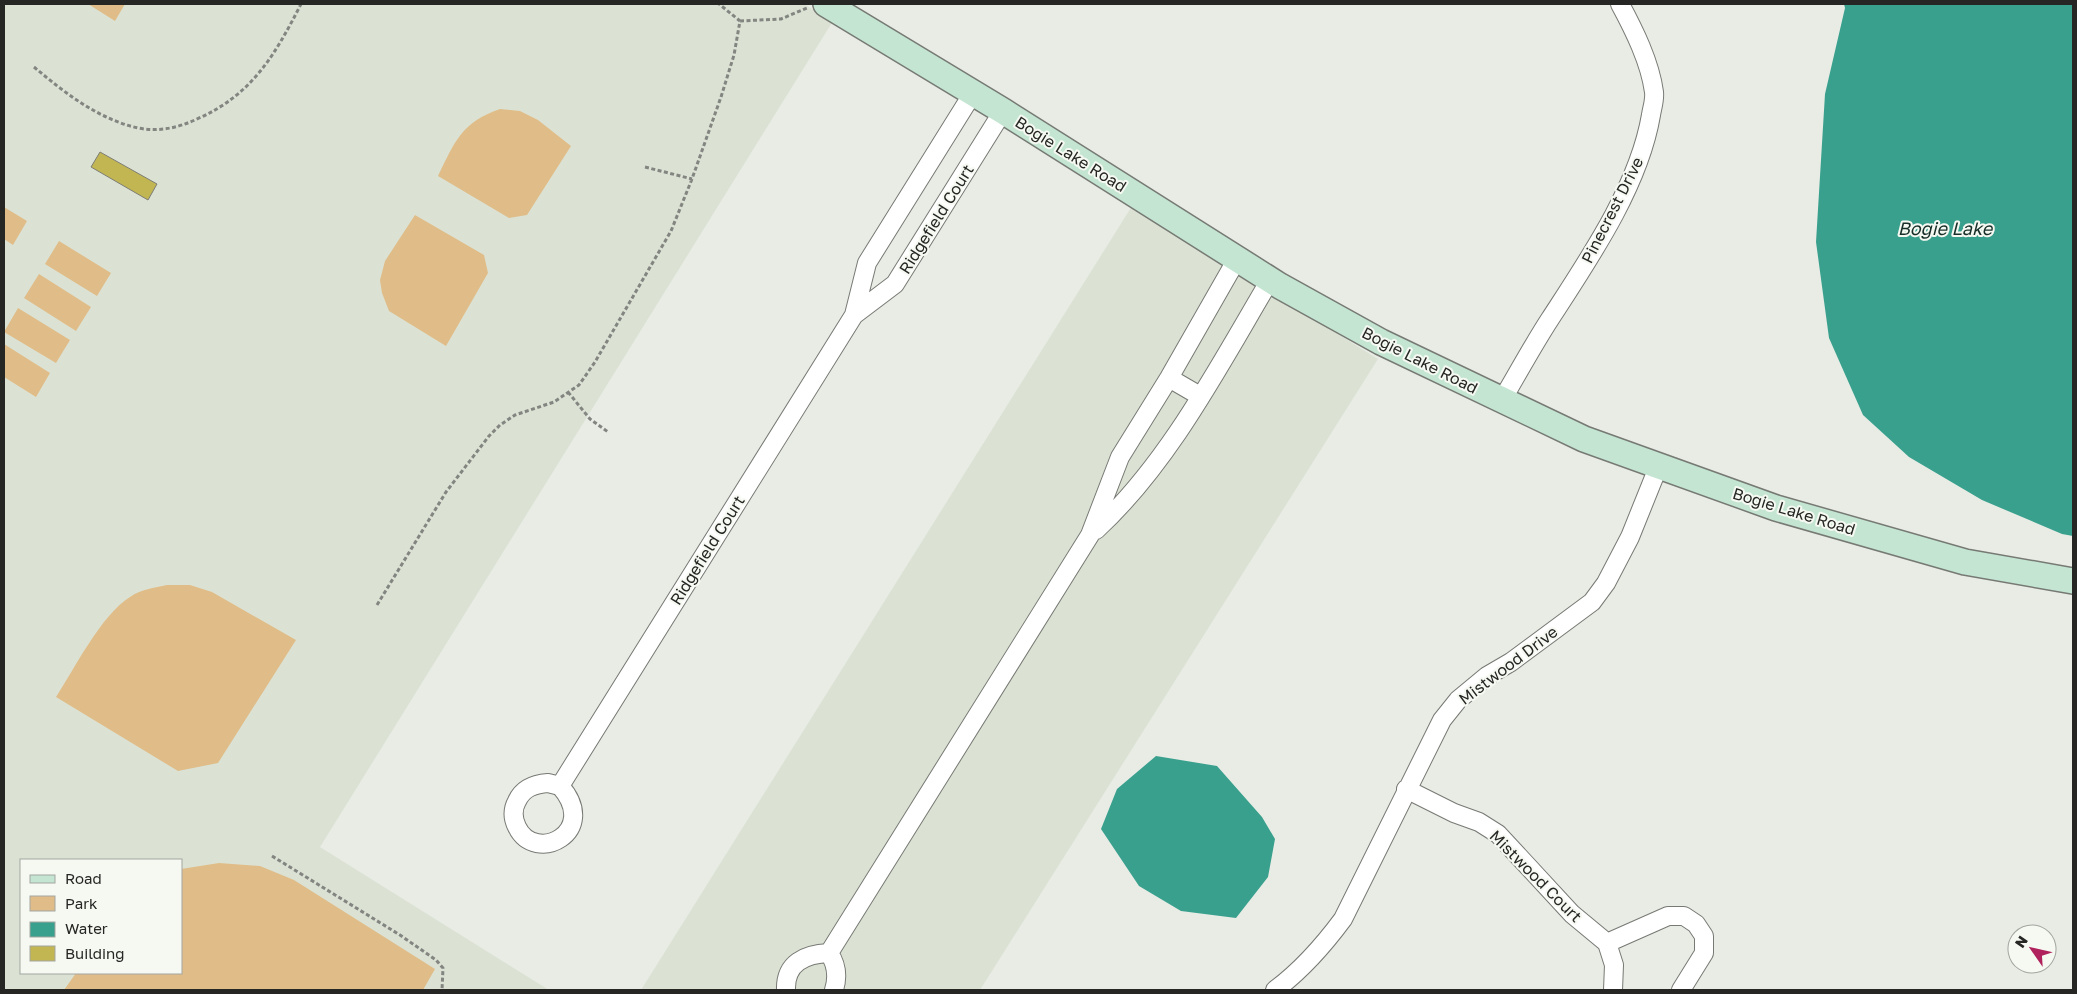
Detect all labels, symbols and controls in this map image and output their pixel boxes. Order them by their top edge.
street label: Bogie Lake Road [1012,112,1130,196]
street label: Pinecrest Drive [1577,154,1647,266]
street label: Ridgefield Court [894,161,978,277]
water label: Bogie Lake [1898,217,1994,239]
street label: Bogie Lake Road [1359,322,1481,398]
street label: Bogie Lake Road [1730,483,1858,539]
street label: Ridgefield Court [665,492,749,608]
street label: Mistwood Drive [1455,621,1561,709]
street label: Mistwood Court [1486,826,1586,926]
legend [20,859,182,974]
text: Road [65,869,102,887]
text: Park [65,894,98,912]
text: Water [65,919,108,937]
north arrow [2007,924,2057,974]
text: N [2011,932,2031,951]
text: Building [65,944,125,962]

